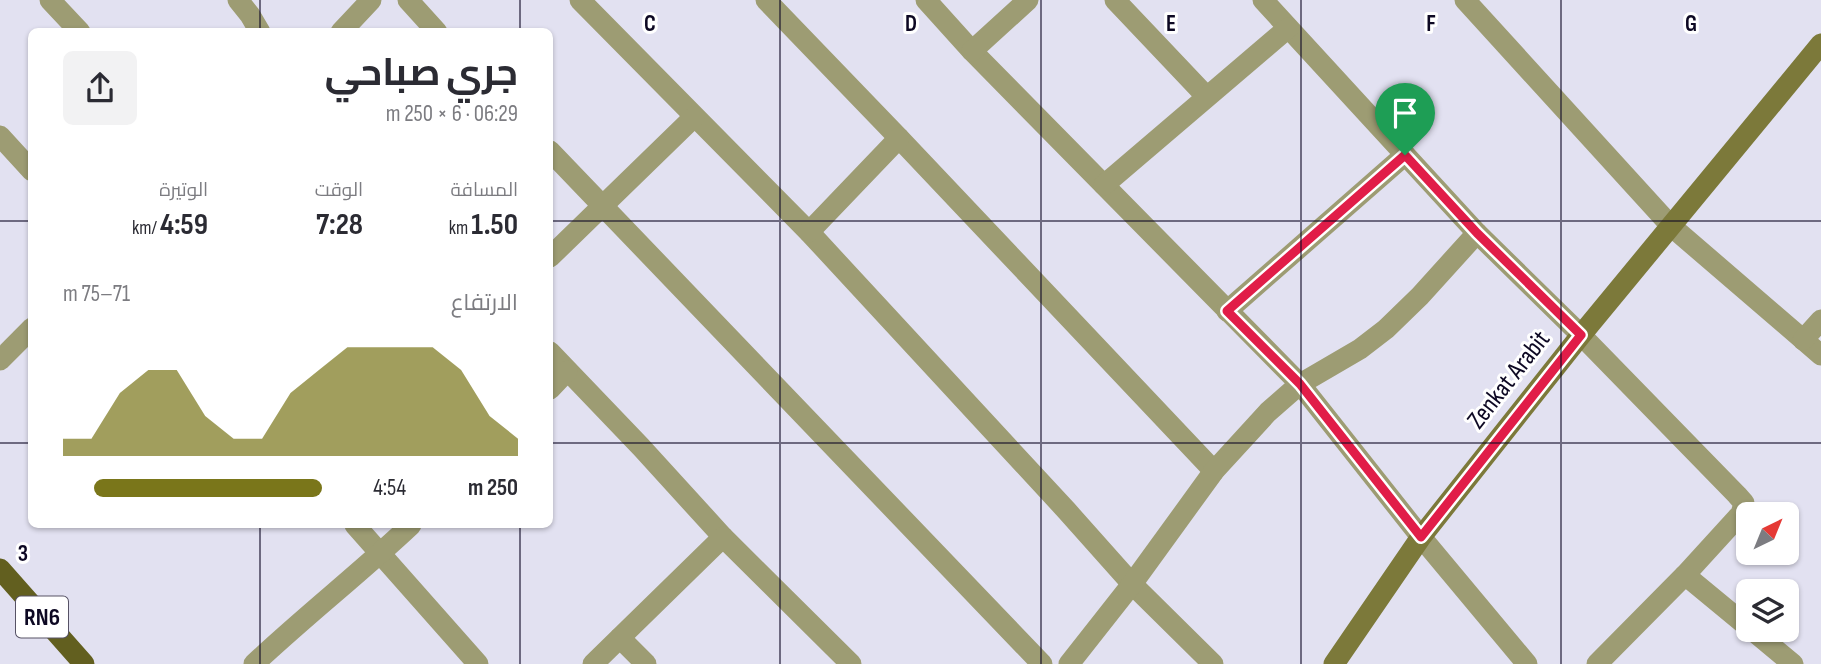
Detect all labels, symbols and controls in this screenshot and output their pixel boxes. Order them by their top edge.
text: C [644,10,656,38]
text: D [905,10,917,38]
text: E [1166,10,1176,38]
text: F [1426,10,1436,38]
text: G [1685,10,1697,38]
button: share [63,51,137,125]
text: جري صباحي [325,51,518,96]
pin [1375,83,1435,155]
icon: arrive [1386,94,1424,132]
text: 06:29 · 6 × 250 m [386,100,518,128]
text: الوتيرة [159,179,208,202]
text: الوقت [315,179,363,202]
text: المسافة [450,179,518,202]
text: 4:59 [160,207,208,243]
text: 7:28 [316,207,363,243]
text: 1.50 [471,207,518,243]
text: /km [132,217,160,240]
text: km [449,217,471,240]
text: 71–75 m [63,280,130,308]
text: الارتفاع [451,289,518,317]
street label: Zenkat Arabit [1461,325,1557,435]
text: 4:54 [373,474,406,502]
text: 250 m [468,474,518,502]
north arrow [1736,502,1799,565]
map controls [1736,502,1799,642]
text: 3 [18,540,28,568]
button: layers [1736,579,1799,642]
road number: RN6 [16,596,68,638]

